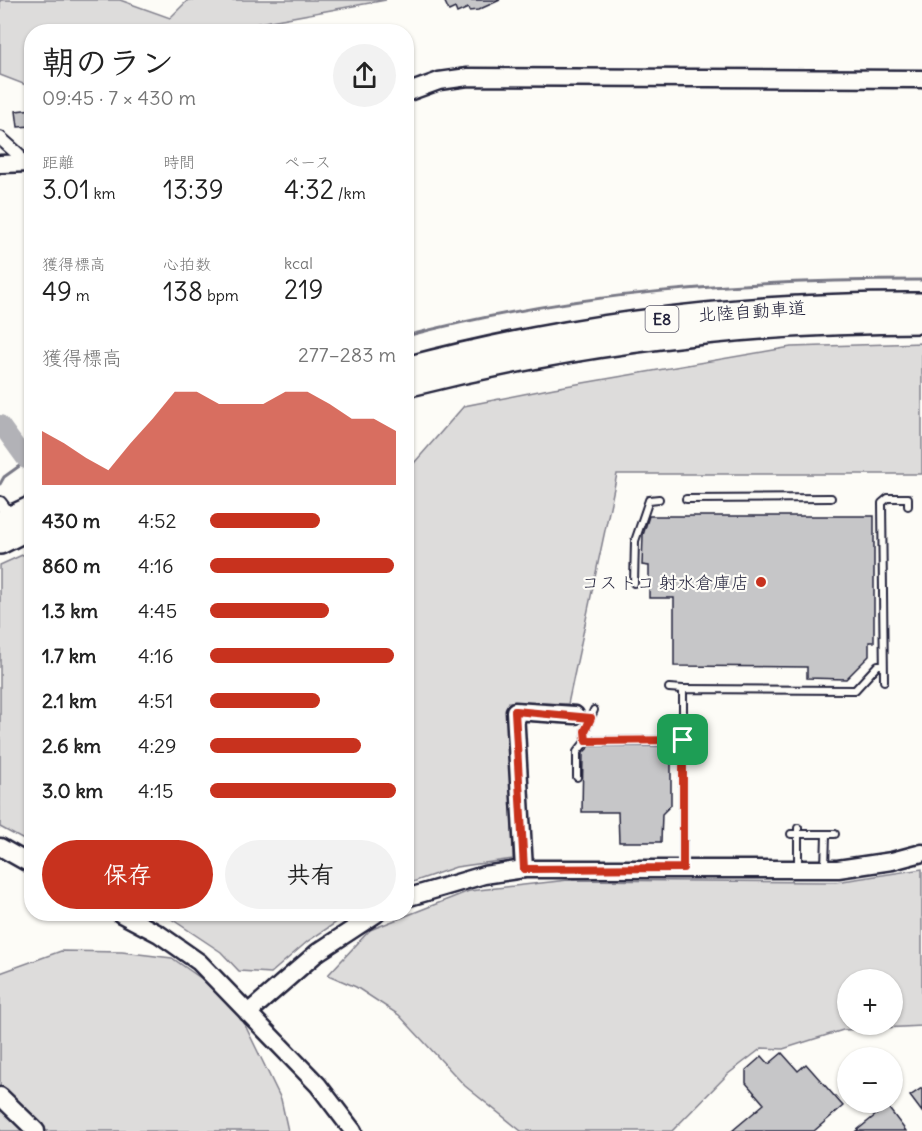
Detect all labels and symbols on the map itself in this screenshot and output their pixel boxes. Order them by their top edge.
street label: 北陸自動車道 [697,296,807,326]
road number: E8 [646,306,678,332]
place label: コストコ 射水倉庫店 [581,571,749,594]
marker: コストコ 射水倉庫店 [754,575,768,589]
pin [657,714,708,765]

